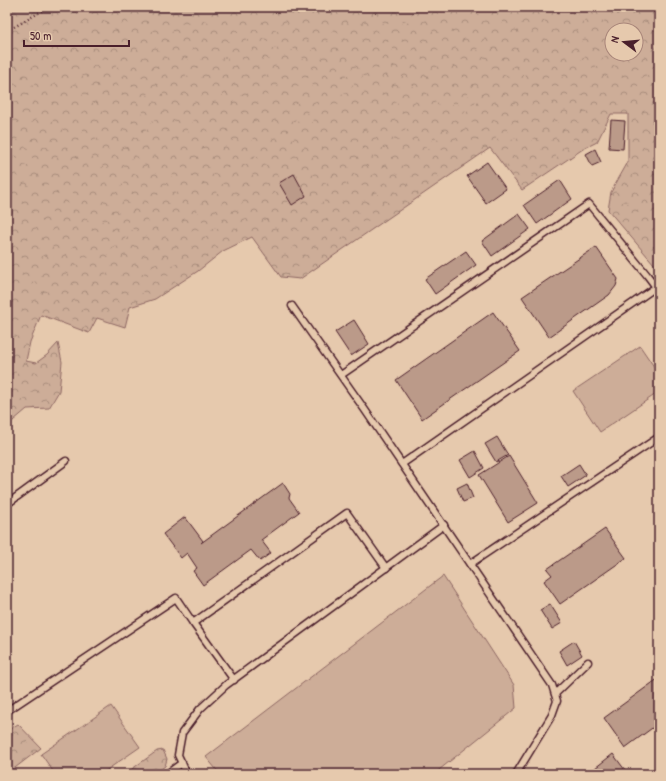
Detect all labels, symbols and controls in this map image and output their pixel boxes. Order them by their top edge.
scale bar [24,22,129,48]
north arrow [604,22,644,62]
text: 50 m [30,27,51,44]
text: N [607,34,622,44]

